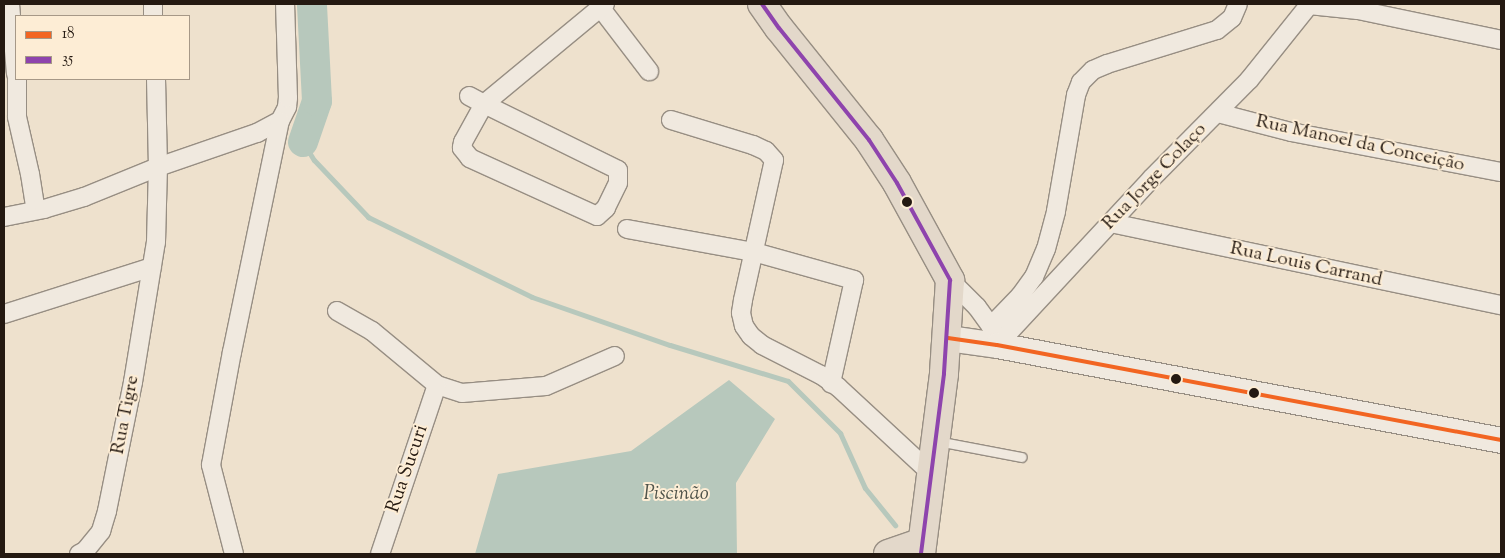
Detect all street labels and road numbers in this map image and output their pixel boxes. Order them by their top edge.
street label: Rua Manoel da Conceição [1254,111,1466,177]
street label: Rua Jorge Colaço [1098,119,1212,235]
street label: Rua Louis Carrand [1228,238,1384,292]
street label: Rua Tigre [107,374,145,456]
street label: Rua Sucuri [382,422,434,516]

